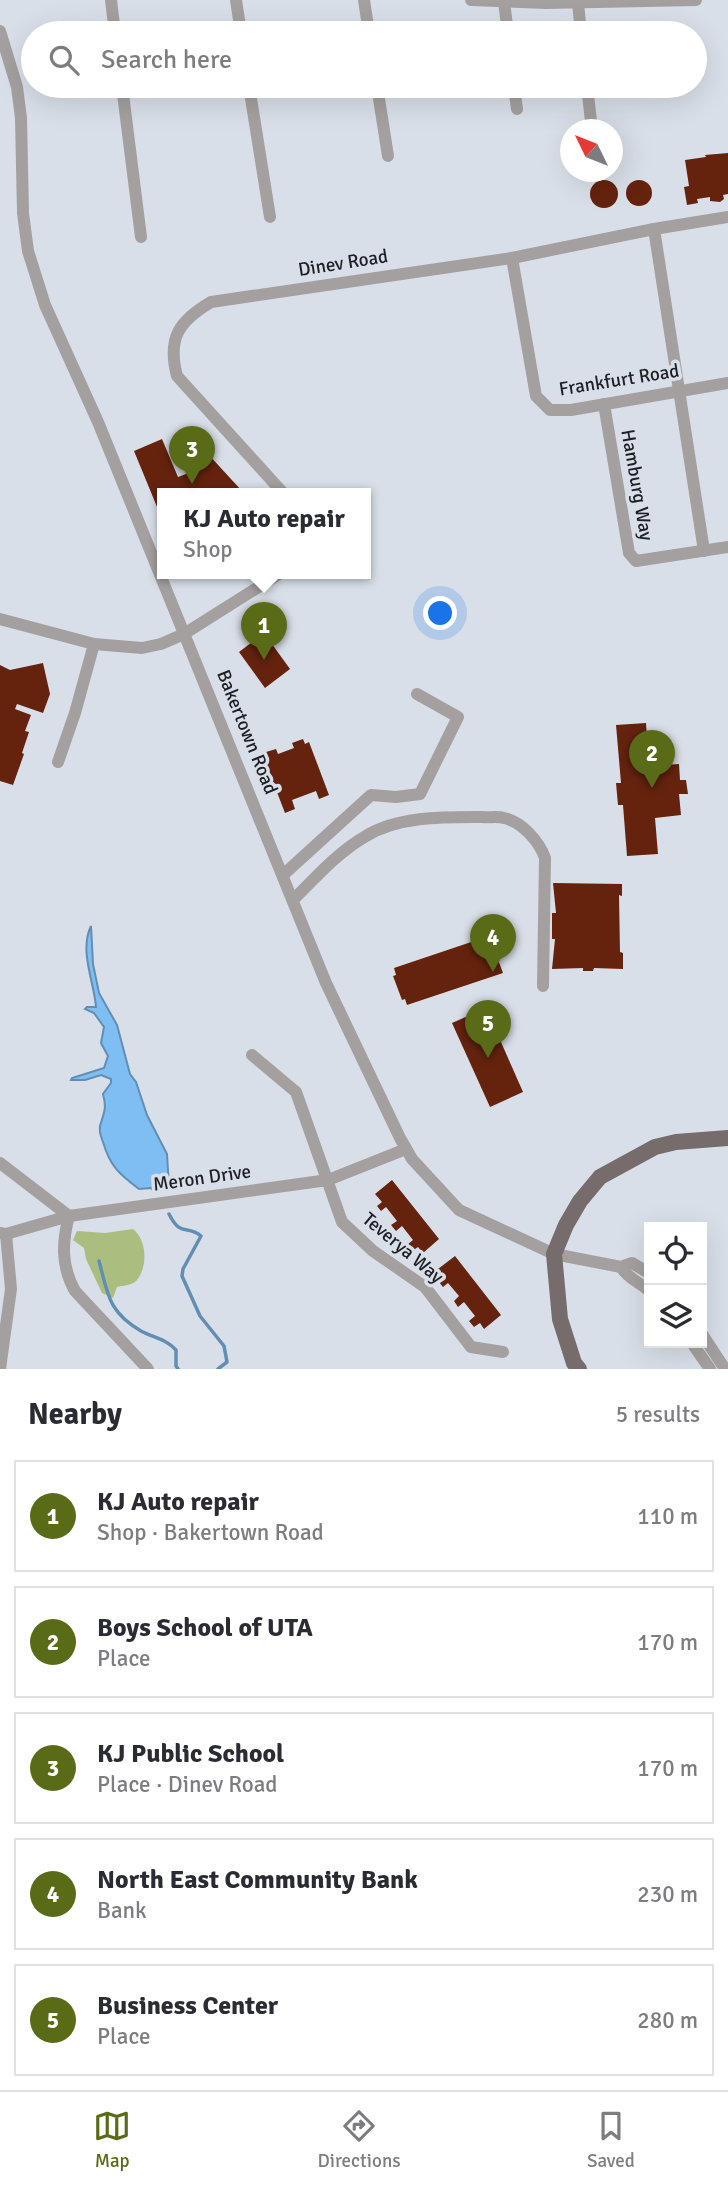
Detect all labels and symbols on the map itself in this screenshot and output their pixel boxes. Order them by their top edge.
north arrow [560,119,623,182]
street label: Dinev Road [296,244,390,282]
street label: Frankfurt Road [557,359,681,401]
pin: 3 [169,426,215,484]
street label: Hamburg Way [615,427,659,543]
your location [423,596,457,630]
pin: 1 [241,602,287,660]
street label: Bakertown Road [211,666,283,798]
pin: 2 [629,730,675,788]
pin: 4 [470,914,516,972]
pin: 5 [465,1000,511,1058]
street label: Meron Drive [152,1159,252,1197]
street label: Teverya Way [358,1207,449,1289]

